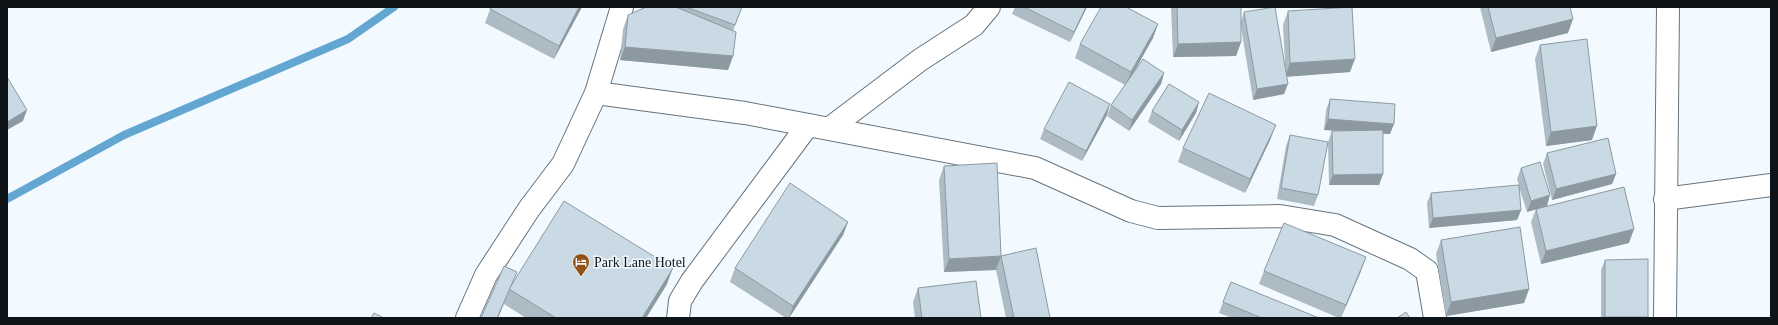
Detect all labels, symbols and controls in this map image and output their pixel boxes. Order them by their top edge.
hotel icon: Park Lane Hotel [571,252,591,277]
place label: Park Lane Hotel [594,255,686,270]

